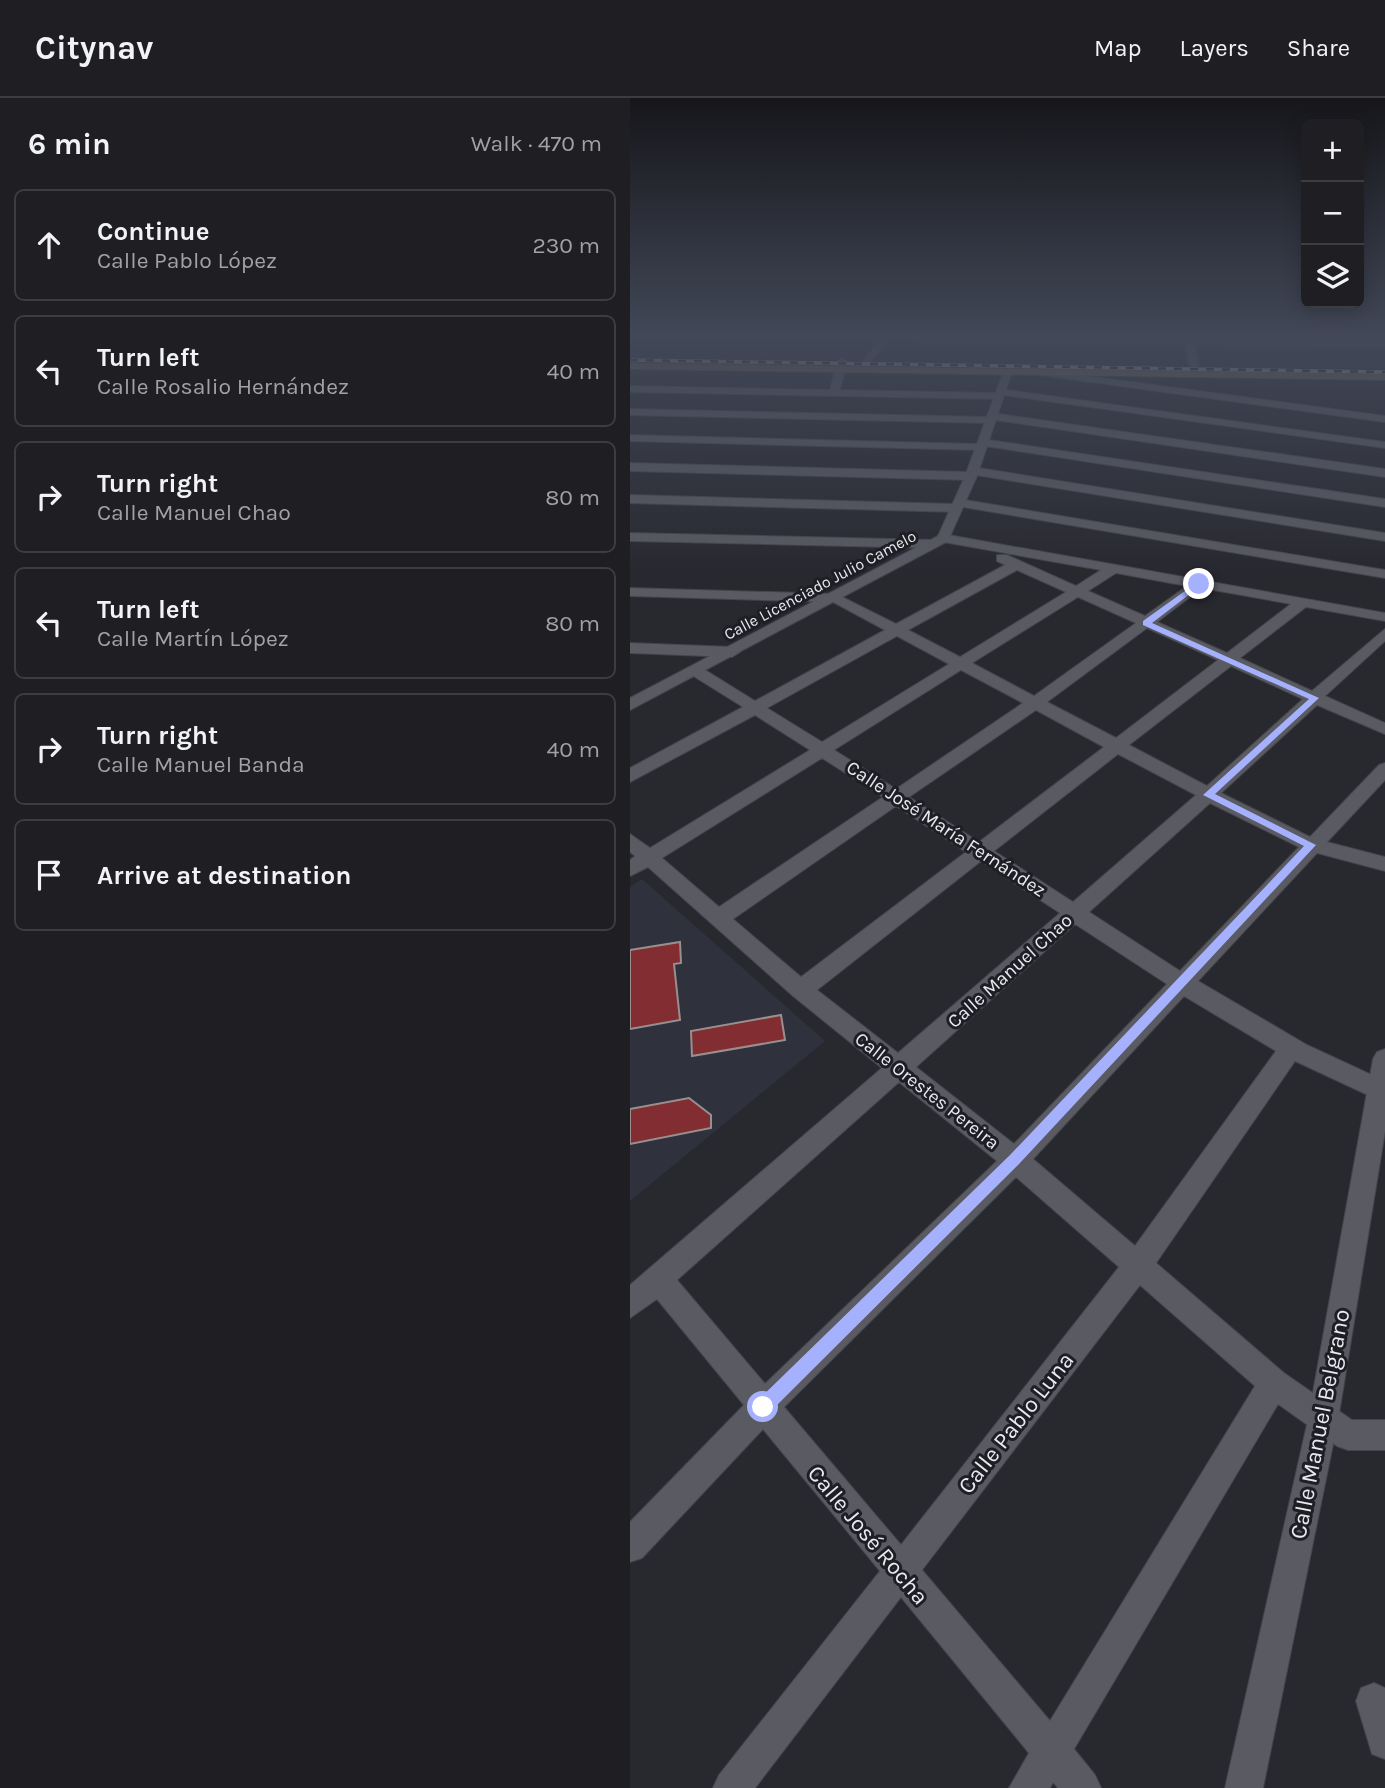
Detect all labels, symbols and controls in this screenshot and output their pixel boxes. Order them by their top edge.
text: Citynav [35,29,153,67]
text: Map [1094,34,1142,62]
text: Layers [1180,34,1249,62]
text: Share [1287,34,1350,62]
map controls [1301,119,1364,308]
button: + [1301,119,1364,182]
text: 6 min [28,126,111,162]
text: Walk · 470 m [471,130,602,157]
button: − [1301,182,1364,245]
text: Continue [97,216,209,247]
icon: ahead [30,226,68,264]
text: 230 m [532,232,600,259]
button: layers [1301,245,1364,308]
text: Calle Pablo López [97,247,277,274]
text: Turn left [97,342,199,373]
icon: left [30,352,68,390]
text: 40 m [547,358,600,385]
text: Calle Rosalio Hernández [97,373,349,400]
text: Turn right [97,468,218,499]
icon: right [30,478,68,516]
text: 80 m [545,484,600,511]
text: Calle Manuel Chao [97,499,291,526]
street label: Calle Licenciado Julio Camelo [721,526,919,644]
route end [1183,568,1214,599]
text: Turn left [97,594,199,625]
icon: left [30,604,68,642]
text: 80 m [545,610,600,637]
text: Calle Martín López [97,625,289,652]
text: Turn right [97,720,218,751]
icon: right [30,730,68,768]
text: 40 m [547,736,600,763]
text: Calle Manuel Banda [97,751,305,778]
street label: Calle José María Fernández [842,756,1050,902]
icon: arrive [30,856,68,894]
text: Arrive at destination [97,860,351,891]
street label: Calle Manuel Chao [943,909,1077,1033]
street label: Calle Orestes Pereira [850,1028,1004,1154]
street label: Calle Manuel Belgrano [1284,1307,1356,1541]
street label: Calle Pablo Luna [953,1347,1079,1499]
route start [747,1391,778,1422]
street label: Calle José Rocha [802,1460,934,1610]

